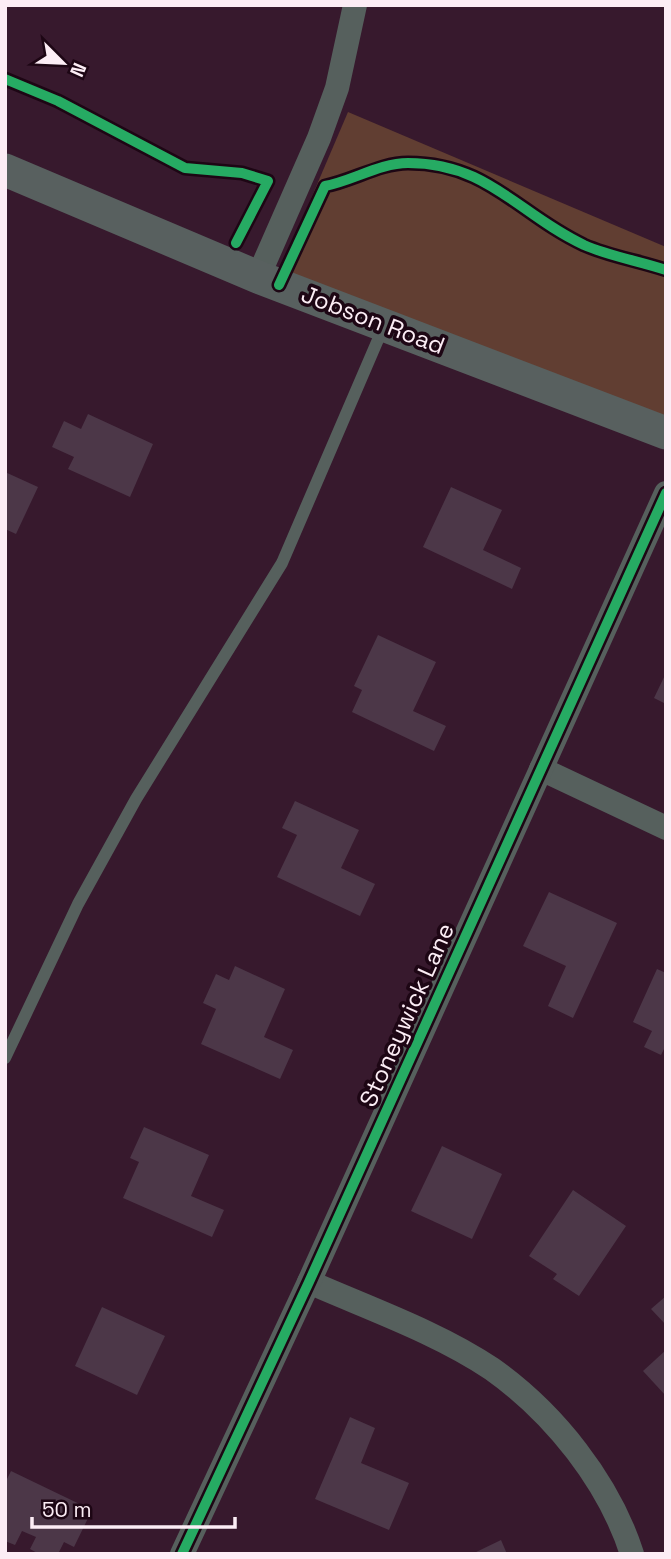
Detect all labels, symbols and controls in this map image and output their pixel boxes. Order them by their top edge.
north arrow [28,28,98,98]
text: N [64,59,92,81]
street label: Jobson Road [297,278,449,361]
street label: Stoneywick Lane [352,918,461,1112]
scale bar [32,1486,234,1530]
text: 50 m [42,1496,92,1523]

